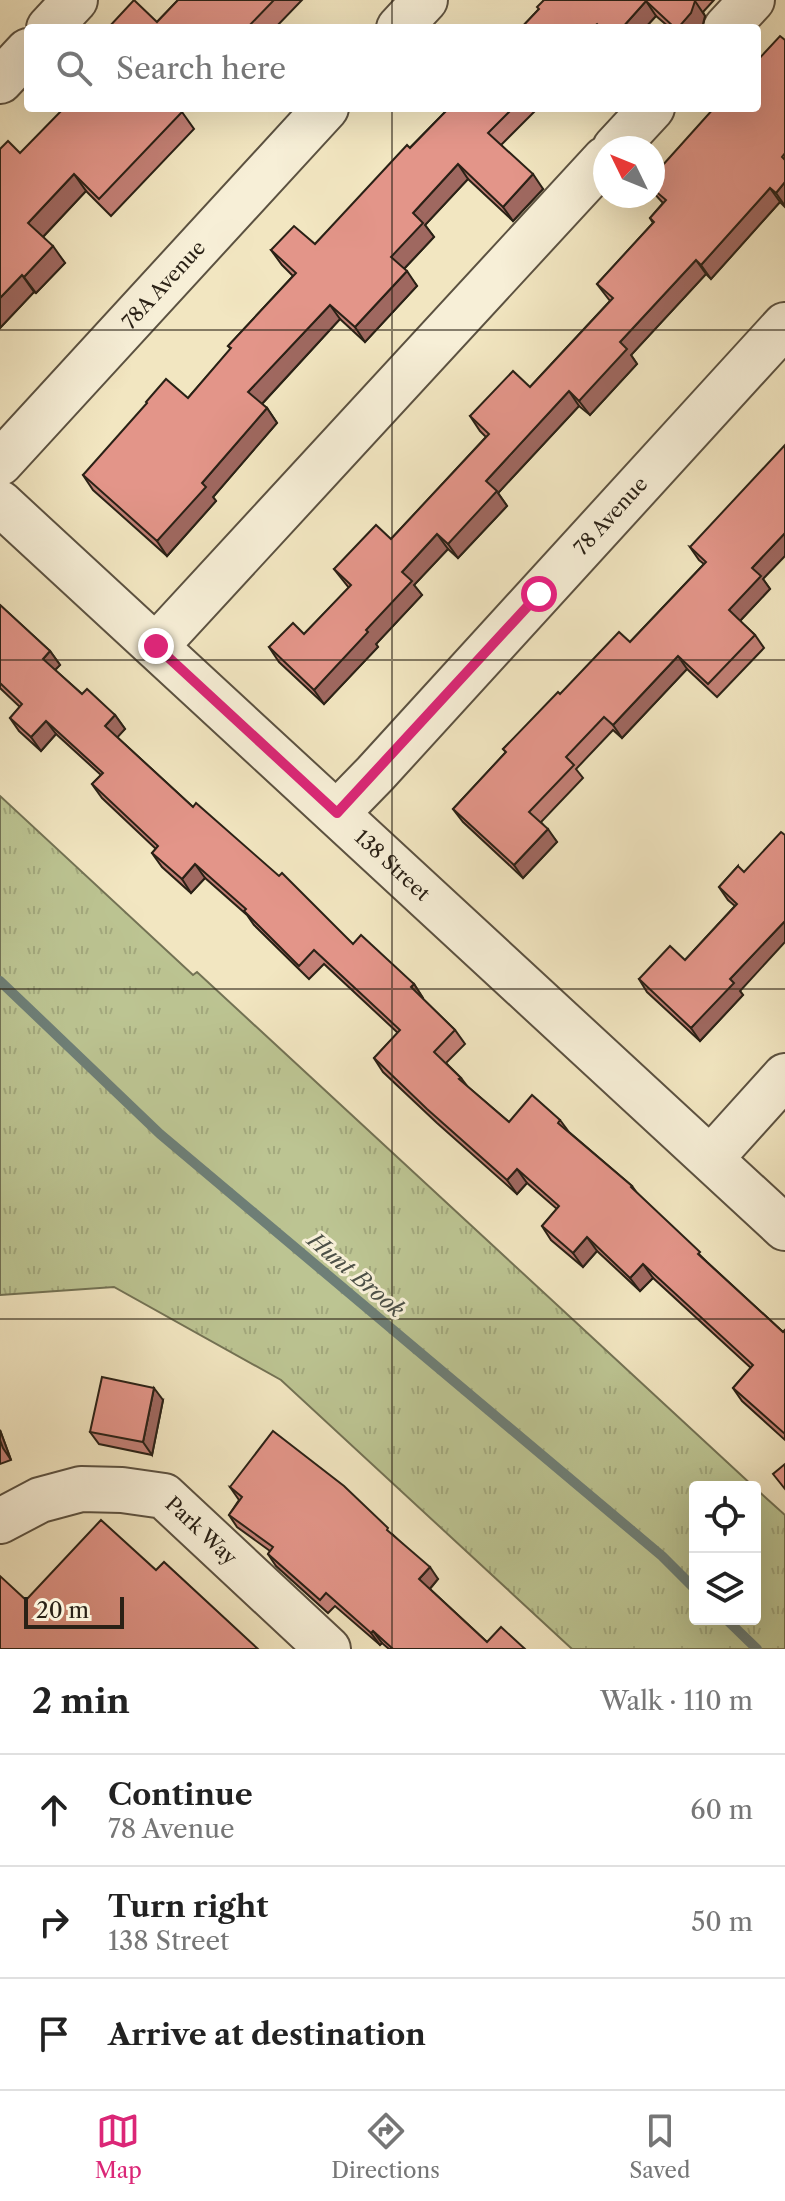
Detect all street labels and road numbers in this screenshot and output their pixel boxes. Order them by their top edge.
street label: 78A Avenue [117,236,210,334]
street label: 78 Avenue [569,472,652,560]
street label: 138 Street [350,825,435,906]
street label: Park Way [161,1492,243,1570]

